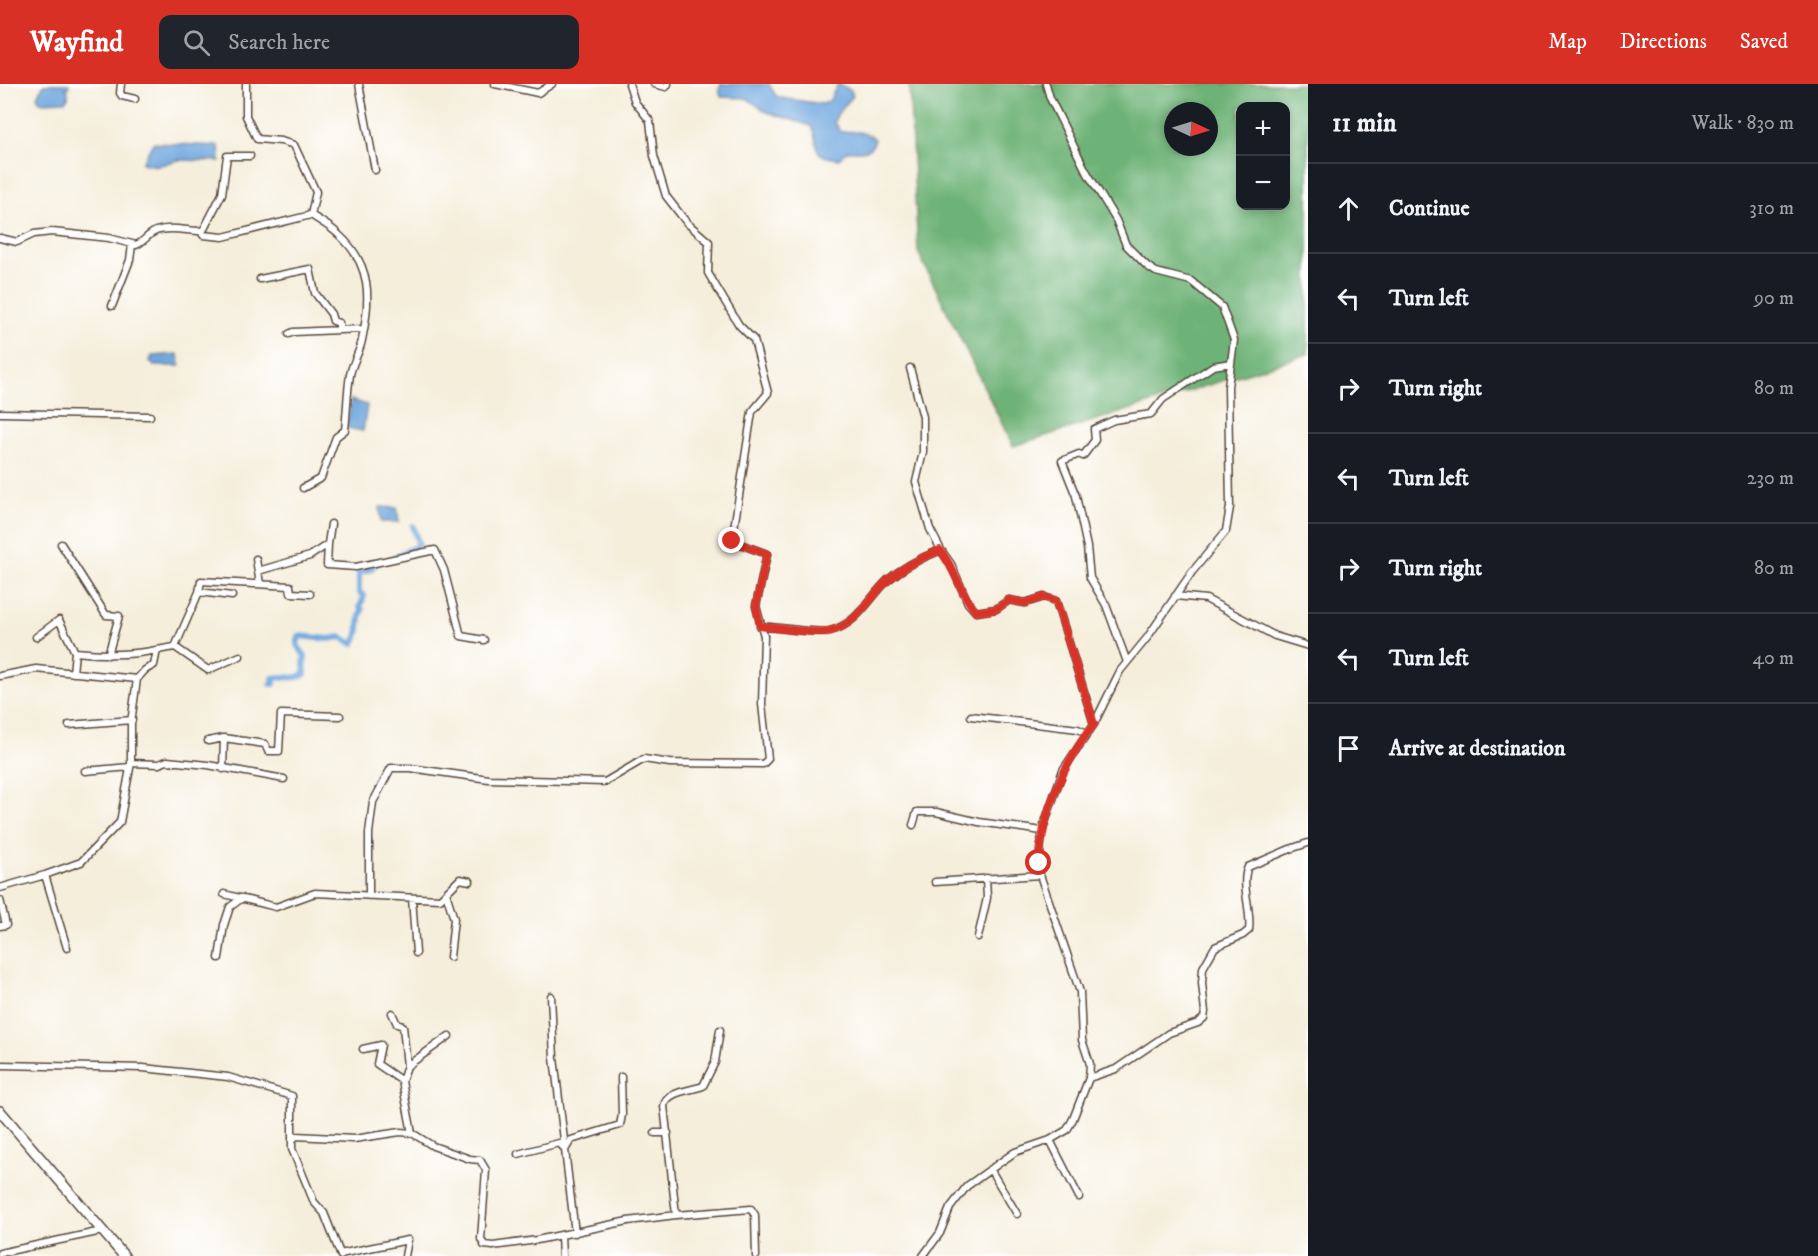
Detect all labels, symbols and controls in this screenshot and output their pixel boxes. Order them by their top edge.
search box [159,15,579,69]
text: Wayfind [30,25,123,60]
icon: search [180,26,213,59]
text: Search here [228,29,330,56]
text: Map [1548,29,1587,55]
text: Directions [1620,29,1707,55]
text: Saved [1740,29,1788,55]
north arrow [1164,102,1218,156]
map controls [1236,102,1290,210]
button: + [1236,102,1290,156]
text: 11 min [1332,107,1397,140]
text: Walk · 830 m [1692,111,1794,136]
button: − [1236,156,1290,210]
icon: ahead [1332,192,1365,225]
text: Continue [1389,195,1470,222]
text: 310 m [1749,196,1794,221]
icon: left [1332,282,1365,315]
text: Turn left [1389,285,1469,312]
text: 90 m [1754,286,1794,311]
icon: right [1332,372,1365,405]
text: Turn right [1389,375,1482,402]
text: 80 m [1754,376,1794,401]
icon: left [1332,462,1365,495]
text: Turn left [1389,465,1469,492]
text: 230 m [1747,466,1794,491]
route end [718,527,744,553]
icon: right [1332,552,1365,585]
text: Turn right [1389,555,1482,582]
text: 80 m [1754,556,1794,581]
icon: left [1332,642,1365,675]
text: Turn left [1389,645,1469,672]
text: 40 m [1752,646,1794,671]
icon: arrive [1332,732,1365,765]
text: Arrive at destination [1389,735,1566,762]
route start [1025,849,1051,875]

